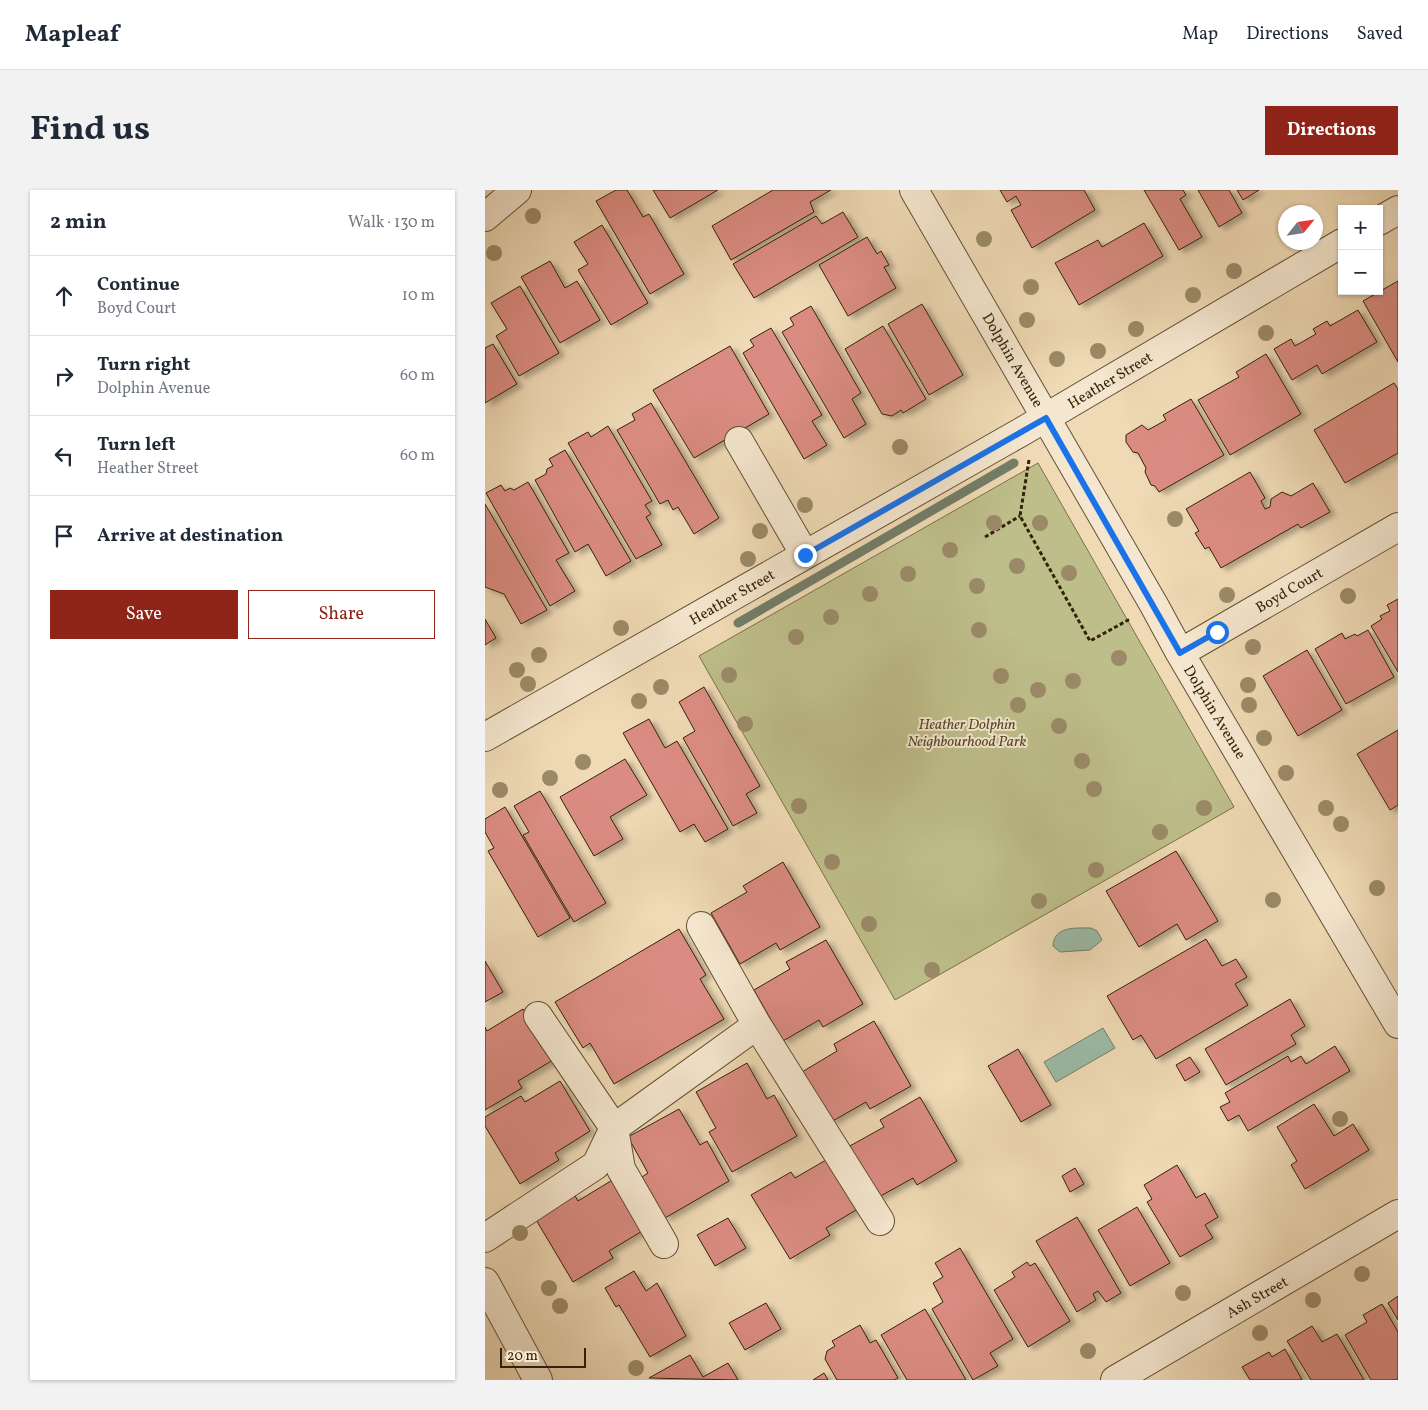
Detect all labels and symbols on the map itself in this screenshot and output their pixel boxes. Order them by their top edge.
north arrow [1278,205,1323,250]
street label: Dolphin Avenue [976,310,1047,412]
street label: Heather Street [1064,348,1157,415]
route end [794,544,817,567]
street label: Boyd Court [1252,564,1327,619]
street label: Heather Street [686,565,779,631]
route start [1206,621,1229,644]
street label: Dolphin Avenue [1177,662,1250,764]
park label: Heather Dolphin Neighbourhood Park [907,715,1027,753]
street label: Ash Street [1223,1272,1293,1324]
scale bar [500,1345,586,1368]

